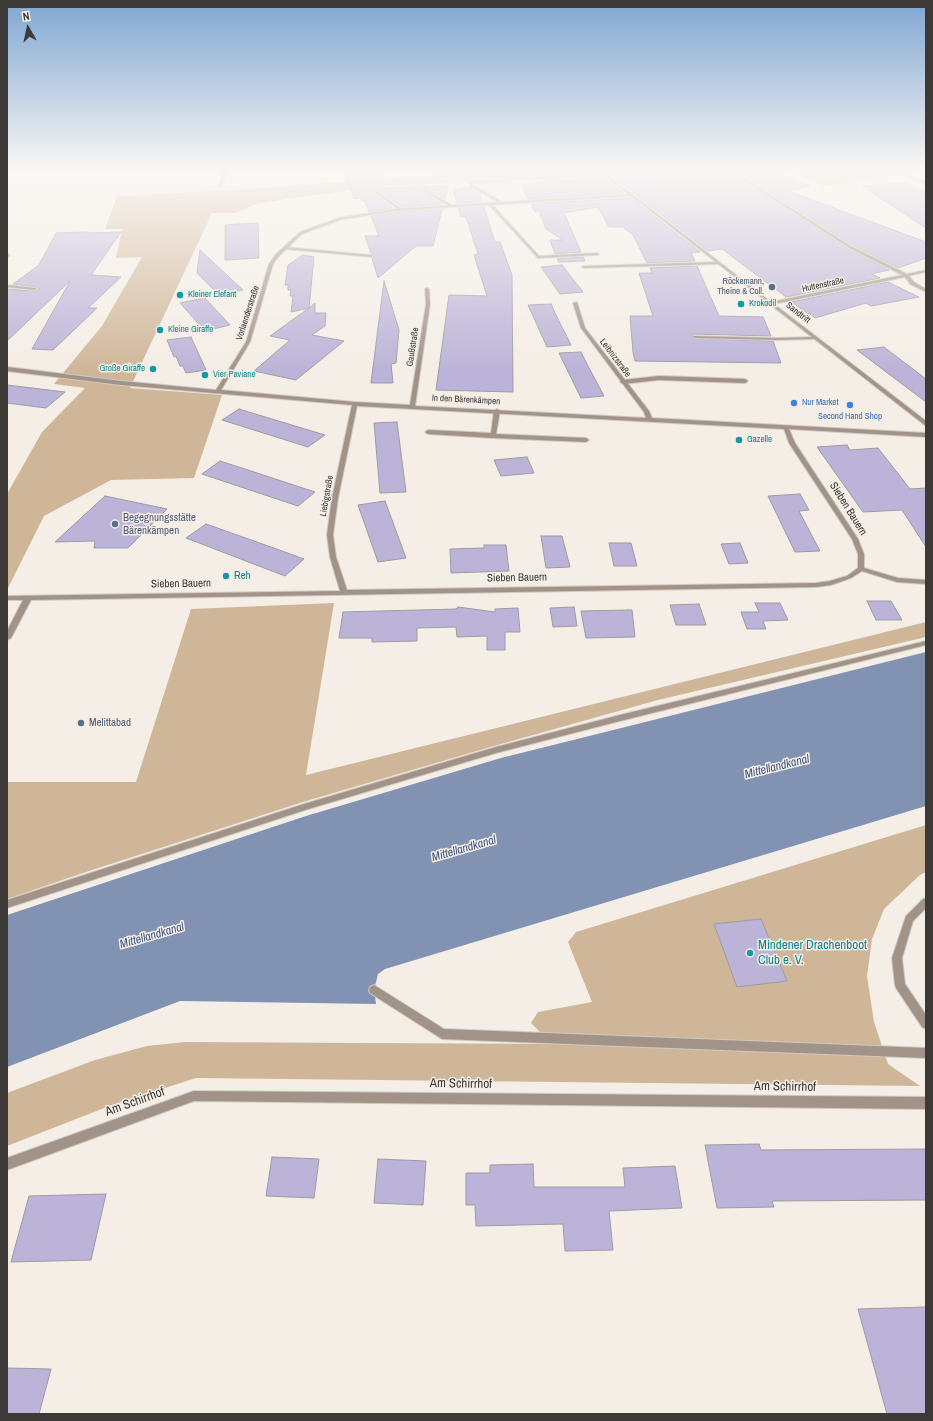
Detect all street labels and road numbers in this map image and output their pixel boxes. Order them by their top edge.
street label: Huttenstraße [801,275,845,295]
street label: Vorlaenderstraße [234,284,262,342]
street label: Sandtrift [784,300,812,326]
street label: Gaußstraße [405,327,421,367]
street label: Leibnizstraße [597,337,633,379]
street label: In den Bärenkämpen [432,393,500,407]
street label: Liebigstraße [318,475,336,517]
street label: Sieben Bauern [826,480,870,538]
street label: Sieben Bauern [487,571,547,585]
street label: Sieben Bauern [151,577,211,591]
street label: Am Schirrhof [430,1076,492,1092]
street label: Am Schirrhof [754,1079,816,1095]
street label: Am Schirrhof [103,1084,167,1120]

